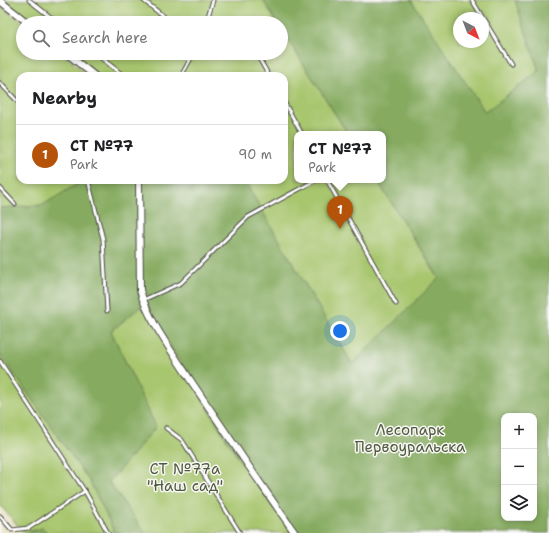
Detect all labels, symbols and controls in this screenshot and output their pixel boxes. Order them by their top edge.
north arrow [453,12,489,48]
search box [16,16,288,60]
icon: search [30,27,52,49]
text: Search here [62,28,148,48]
text: Nearby [32,87,97,109]
popup [294,131,386,183]
text: СТ №77 [70,136,133,156]
text: СТ №77 [308,139,372,159]
text: 1 [42,146,48,163]
text: 90 m [238,146,272,163]
text: Park [70,156,98,173]
text: Park [308,159,336,176]
pin: 1 [327,196,353,229]
your location [330,321,350,341]
map controls [501,413,537,521]
button: + [501,413,537,449]
park label: Лесопарк Первоуральска [355,420,466,457]
button: − [501,449,537,485]
park label: СТ №77а "Наш сад" [147,459,223,496]
button: layers [501,485,537,521]

